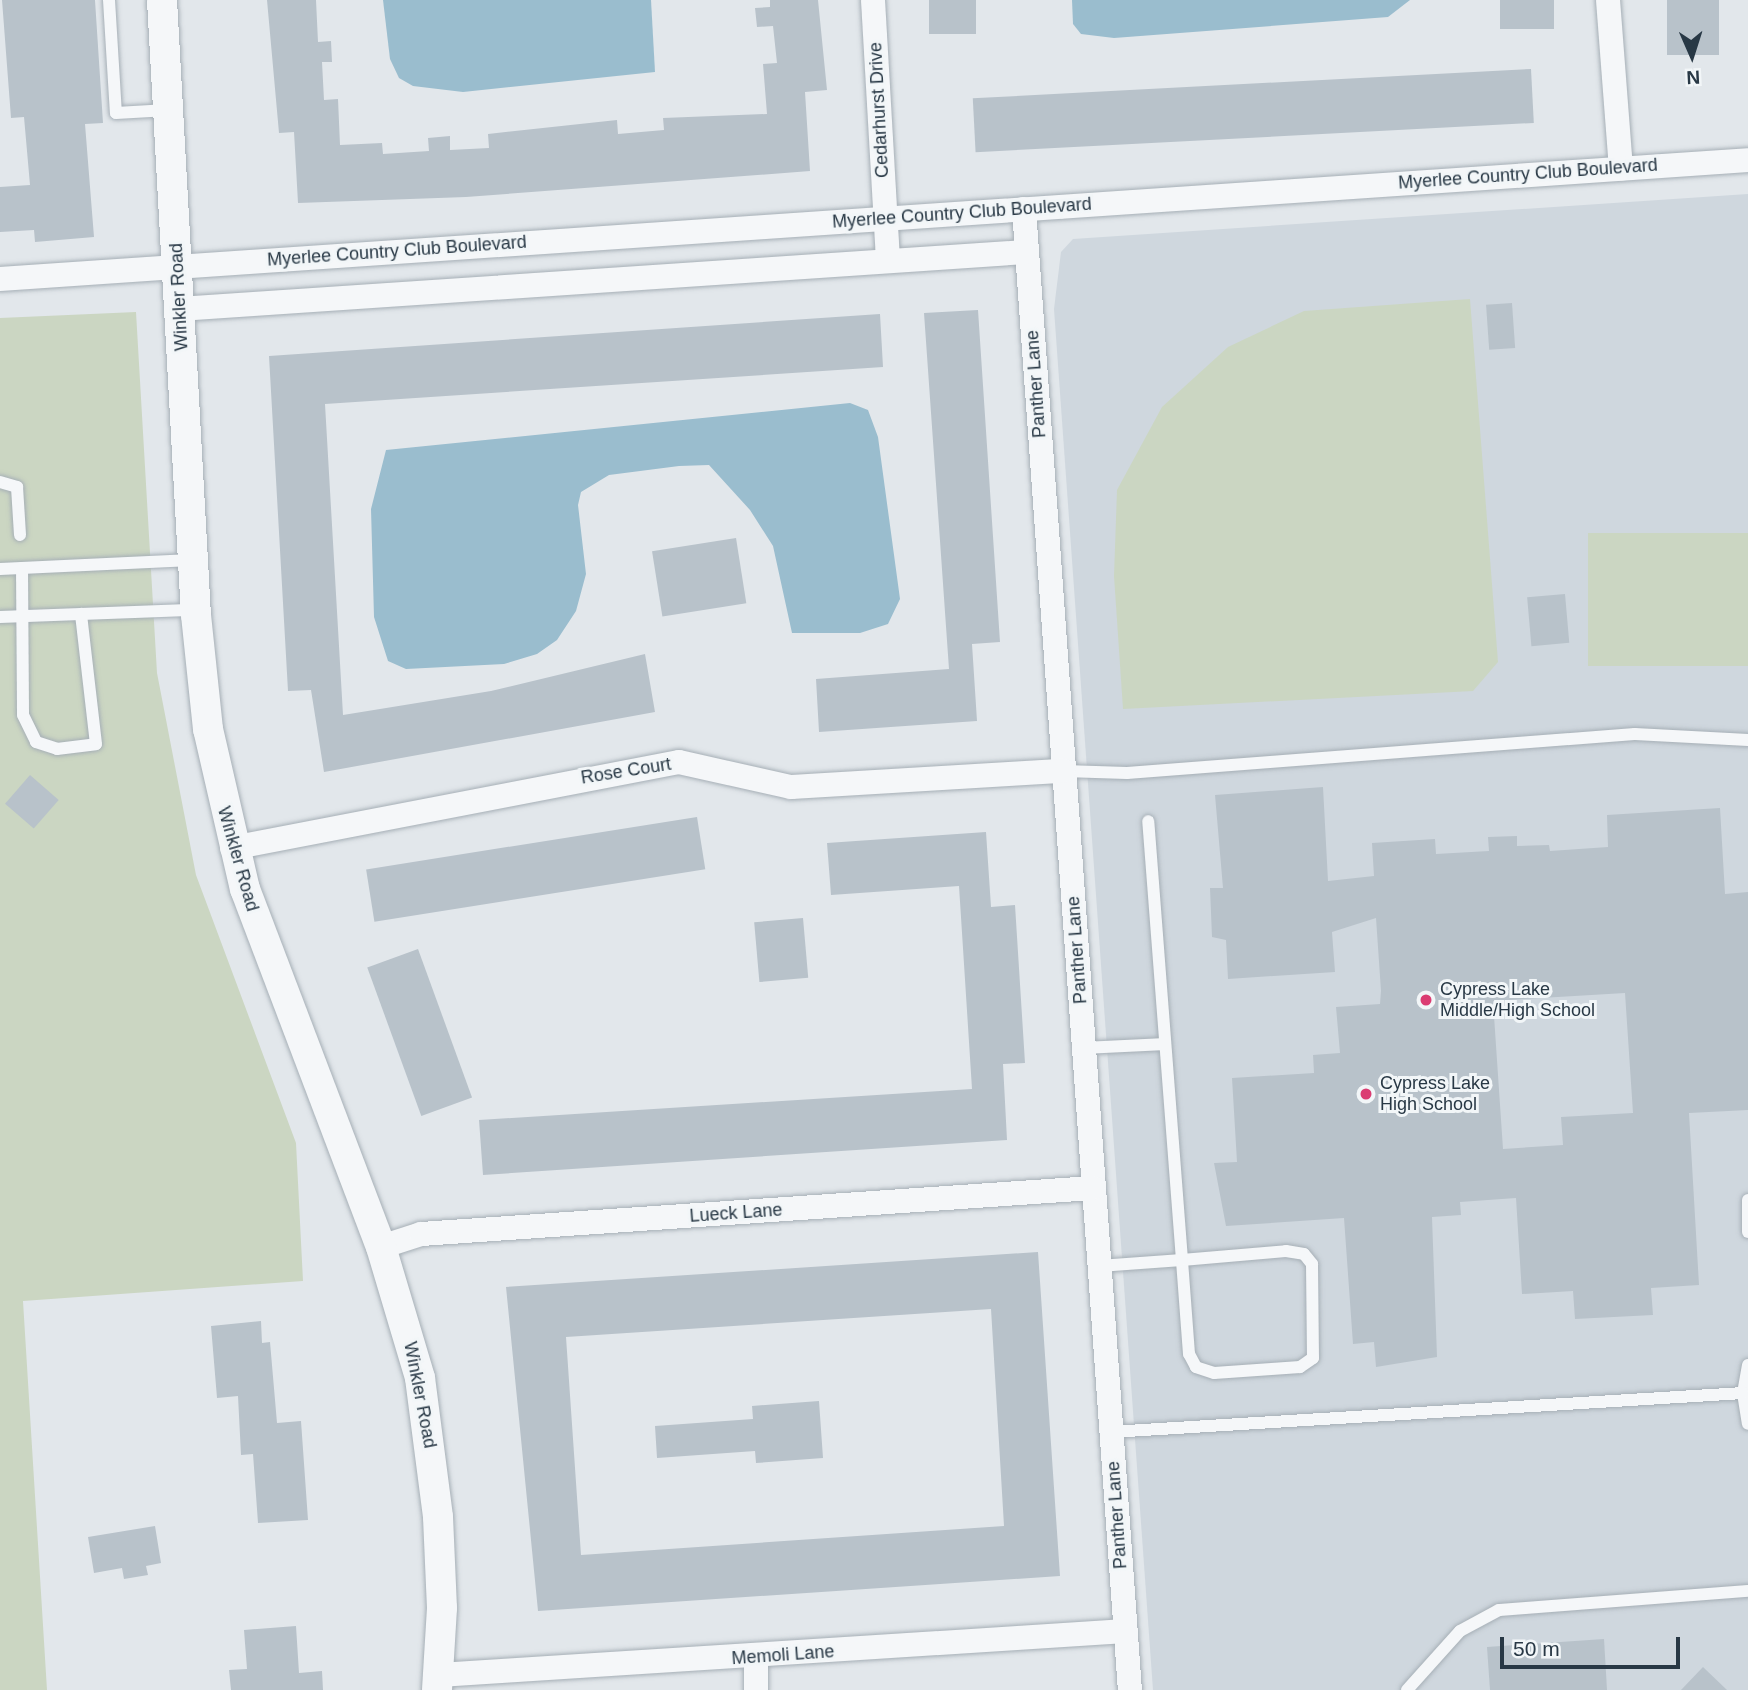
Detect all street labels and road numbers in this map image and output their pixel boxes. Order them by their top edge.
street label: Cedarhurst Drive [865,42,893,178]
street label: Myerlee Country Club Boulevard [1398,154,1658,194]
street label: Myerlee Country Club Boulevard [832,193,1092,233]
street label: Myerlee Country Club Boulevard [267,231,527,271]
street label: Winkler Road [165,242,193,352]
street label: Panther Lane [1021,329,1051,439]
street label: Rose Court [579,753,673,789]
street label: Winkler Road [213,804,263,914]
street label: Panther Lane [1062,895,1092,1005]
street label: Lueck Lane [689,1199,783,1227]
street label: Winkler Road [399,1340,441,1450]
street label: Panther Lane [1102,1460,1132,1570]
street label: Memoli Lane [731,1641,835,1669]

